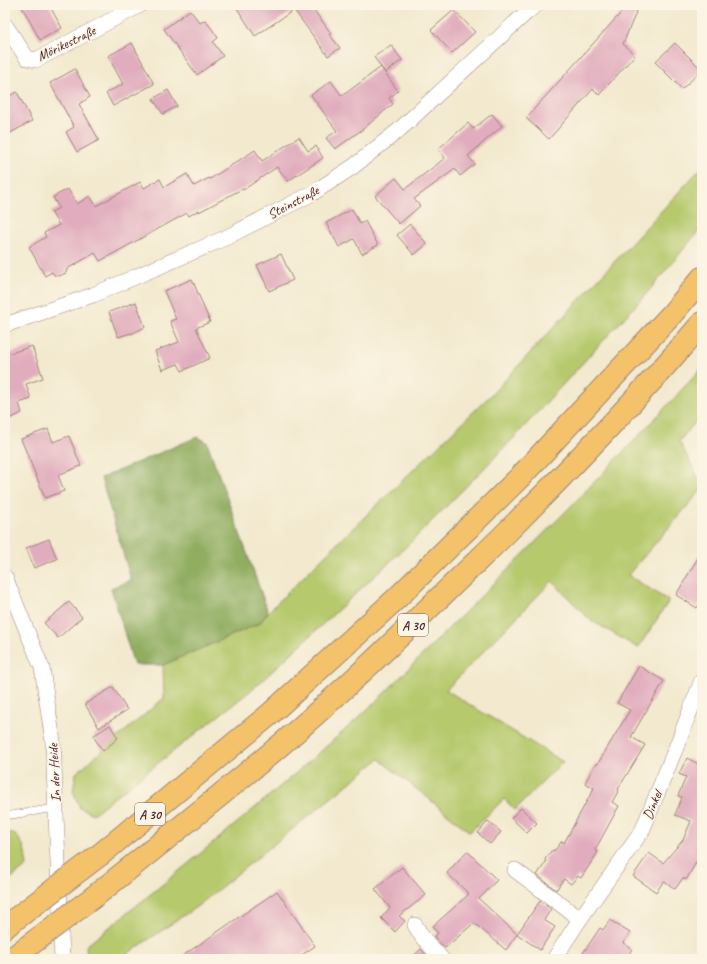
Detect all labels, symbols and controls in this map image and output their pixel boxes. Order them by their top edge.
street label: Mörikestraße [34,21,99,65]
street label: Steinstraße [265,181,323,223]
road number: A 30 [398,614,428,636]
street label: In der Heide [44,742,65,803]
street label: Dinkel [639,786,667,822]
road number: A 30 [135,803,165,825]

